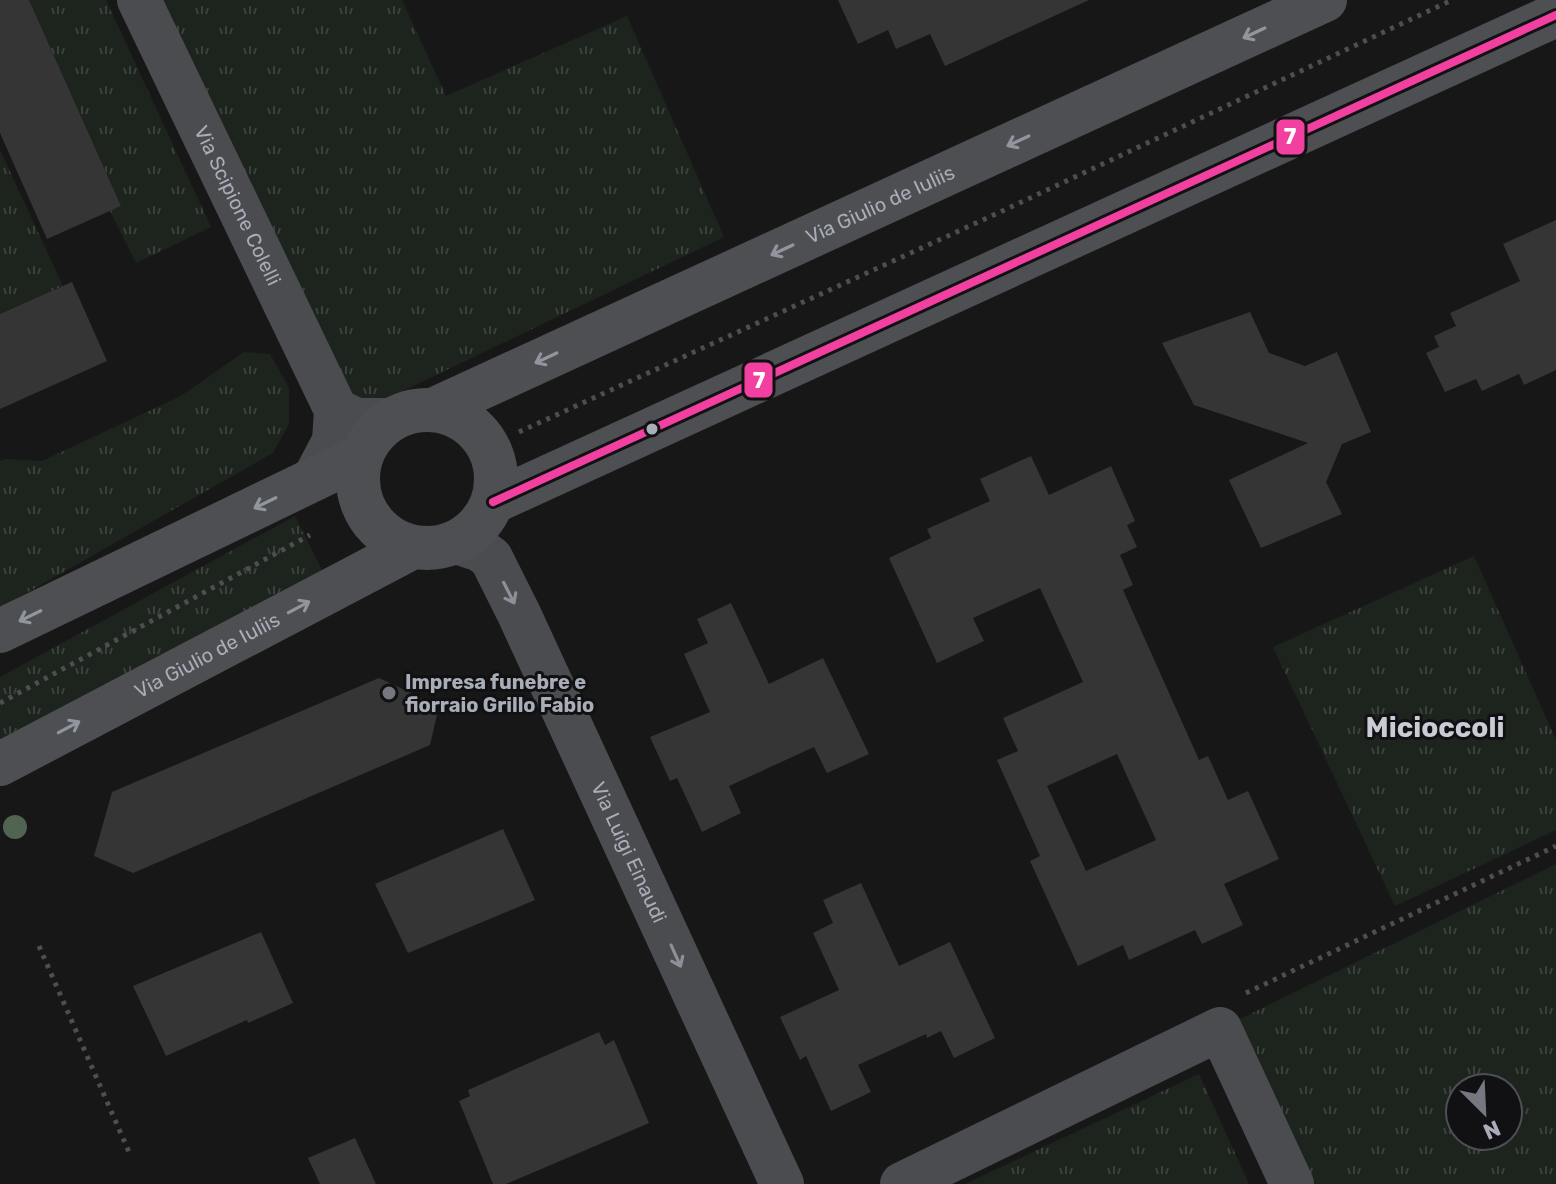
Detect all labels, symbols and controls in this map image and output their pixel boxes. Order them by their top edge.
one-way arrow [1243,26,1267,41]
line badge: 7 [1275,118,1306,156]
street label: Via Scipione Colelli [189,122,286,289]
text: 7 [1284,123,1297,150]
one-way arrow [1007,134,1031,149]
street label: Via Giulio de Iuliis [802,160,958,249]
one-way arrow [770,243,794,258]
one-way arrow [534,352,559,367]
line badge: 7 [743,361,774,399]
text: 7 [753,367,766,394]
unlabelled marker [644,421,660,437]
one-way arrow [253,496,277,511]
one-way arrow [501,581,517,605]
one-way arrow [287,598,310,614]
street label: Via Giulio de Iuliis [130,607,284,703]
one-way arrow [19,609,43,624]
place label: Impresa funebre e fiorraio Grillo Fabio [405,670,594,717]
marker: Impresa funebre e fiorraio Grillo Fabio [380,684,398,702]
district label: Micioccoli [1366,711,1505,744]
one-way arrow [56,719,80,734]
street label: Via Luigi Einaudi [586,778,672,927]
one-way arrow [669,944,684,968]
north arrow [1444,1072,1524,1152]
text: N [1479,1114,1505,1145]

